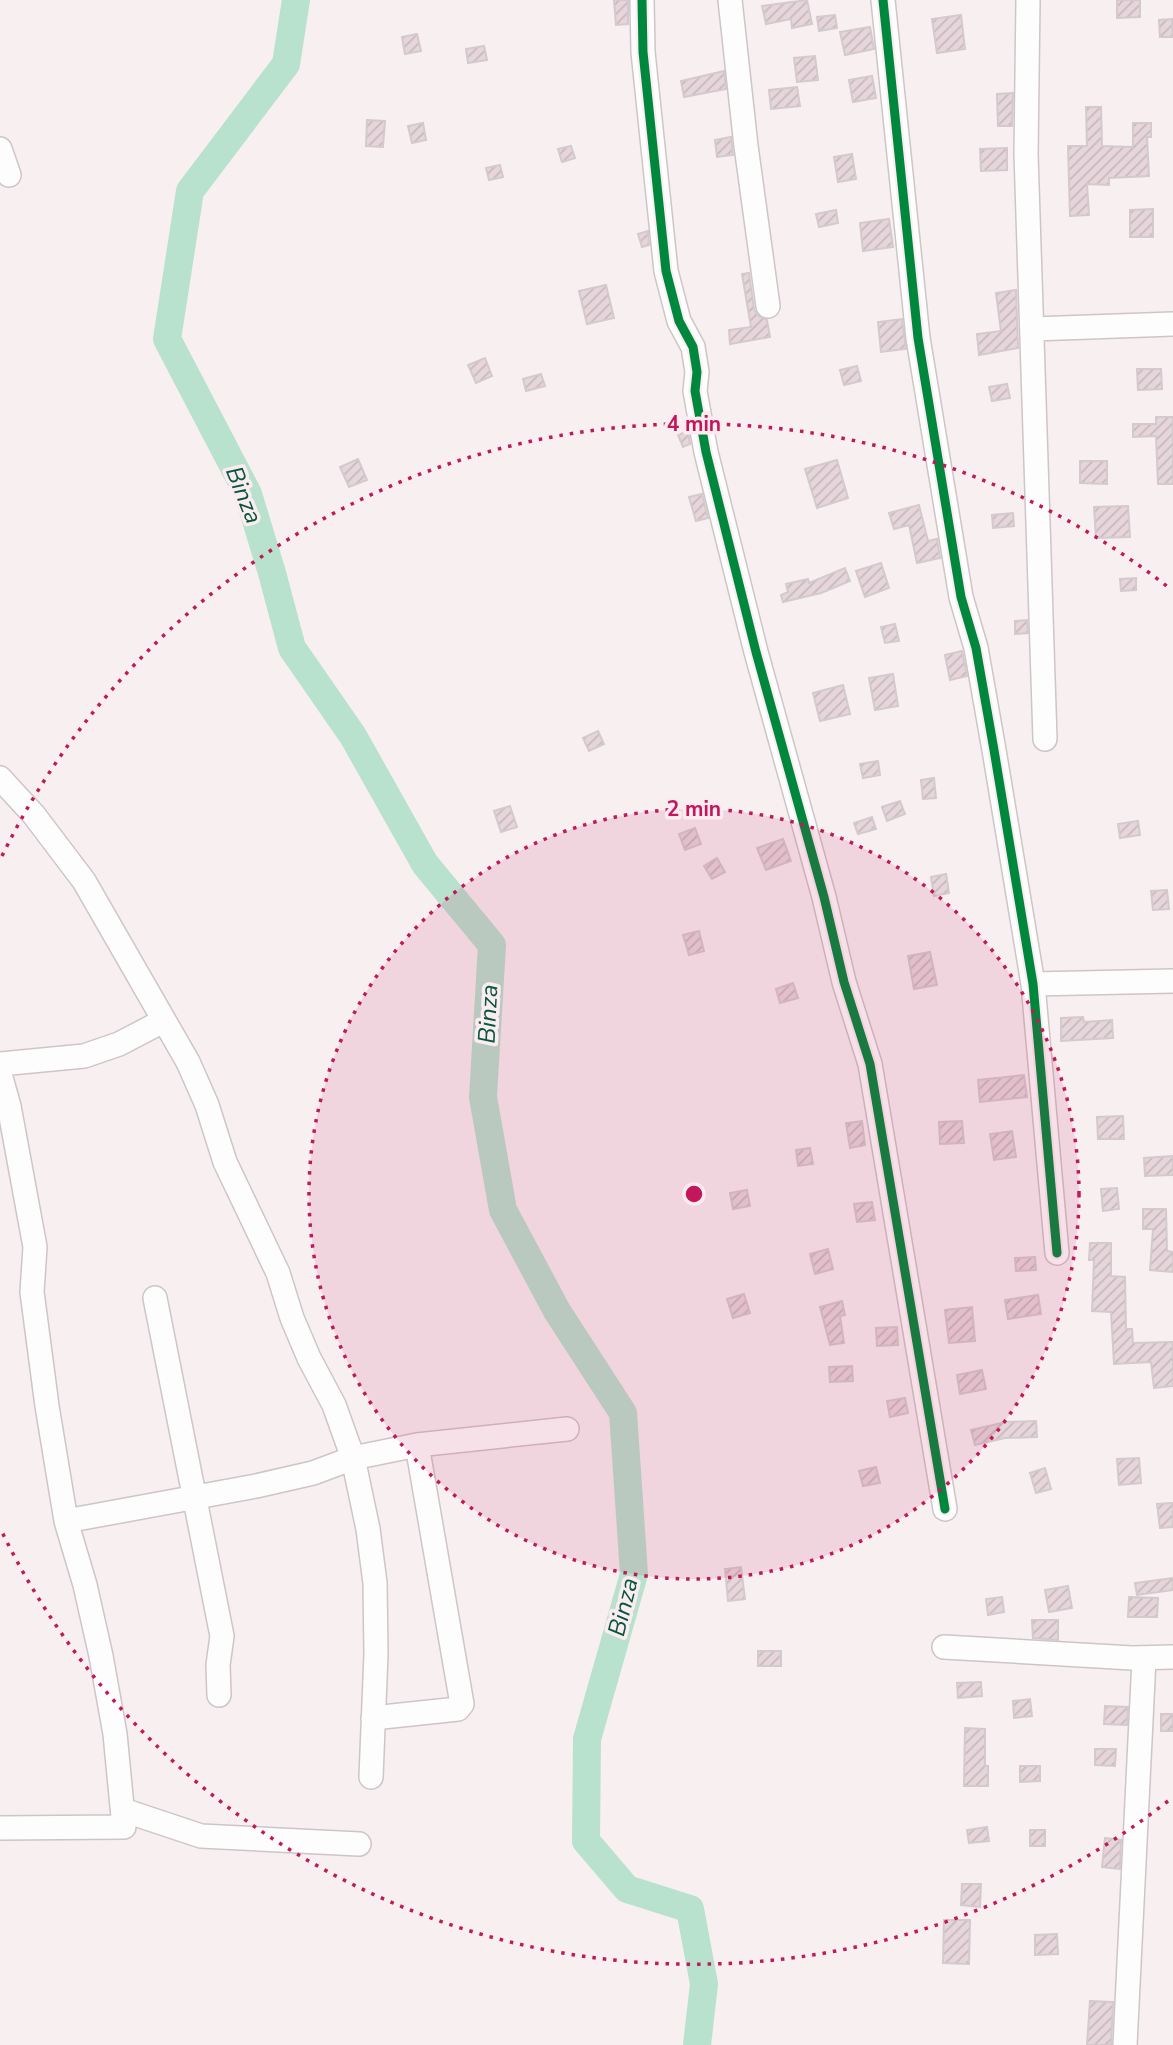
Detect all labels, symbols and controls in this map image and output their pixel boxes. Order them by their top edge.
text: 4 min [667,410,721,438]
water label: Binza [218,462,270,528]
text: 2 min [667,795,721,823]
water label: Binza [470,984,506,1044]
centre of rings [682,1182,706,1206]
water label: Binza [600,1574,646,1640]

